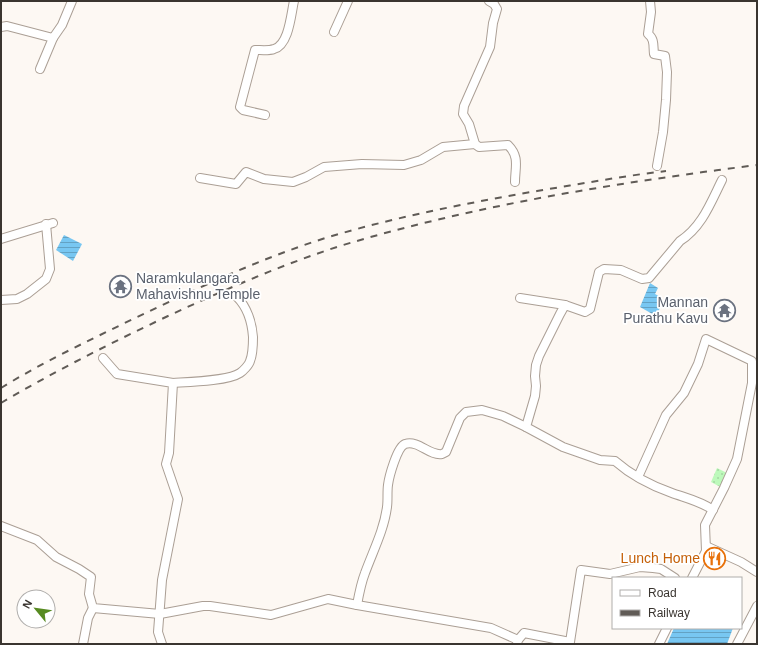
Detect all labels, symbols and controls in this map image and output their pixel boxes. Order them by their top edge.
place label: Naramkulangara Mahavishnu Temple [136,270,260,302]
temple icon: Naramkulangara Mahavishnu Temple [108,273,134,299]
place label: Mannan Purathu Kavu [623,294,708,326]
temple icon: Mannan Purathu Kavu [711,297,737,323]
restaurant icon: Lunch Home [702,545,728,571]
place label: Lunch Home [621,550,700,566]
legend [612,577,742,629]
text: Road [648,586,677,600]
north arrow [16,589,56,629]
text: N [20,598,34,611]
text: Railway [648,606,690,620]

